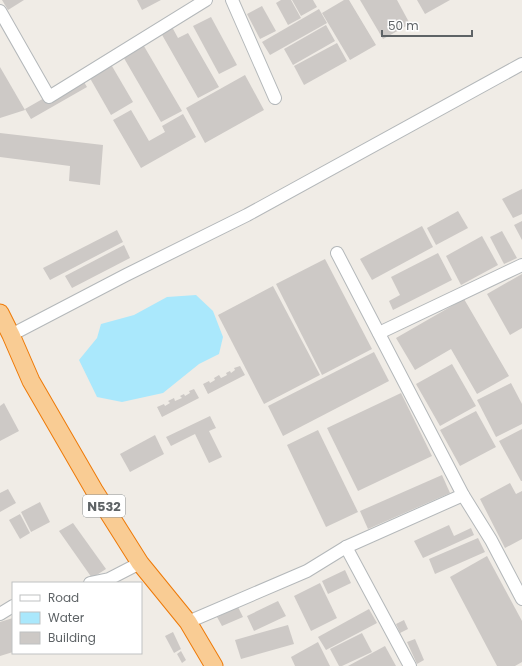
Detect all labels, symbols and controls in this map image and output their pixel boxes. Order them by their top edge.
scale bar [382,12,472,38]
text: 50 m [388,17,419,34]
road number: N532 [83,495,125,517]
legend [12,582,142,654]
text: Road [48,589,79,606]
text: Water [48,609,85,626]
text: Building [48,629,96,646]

